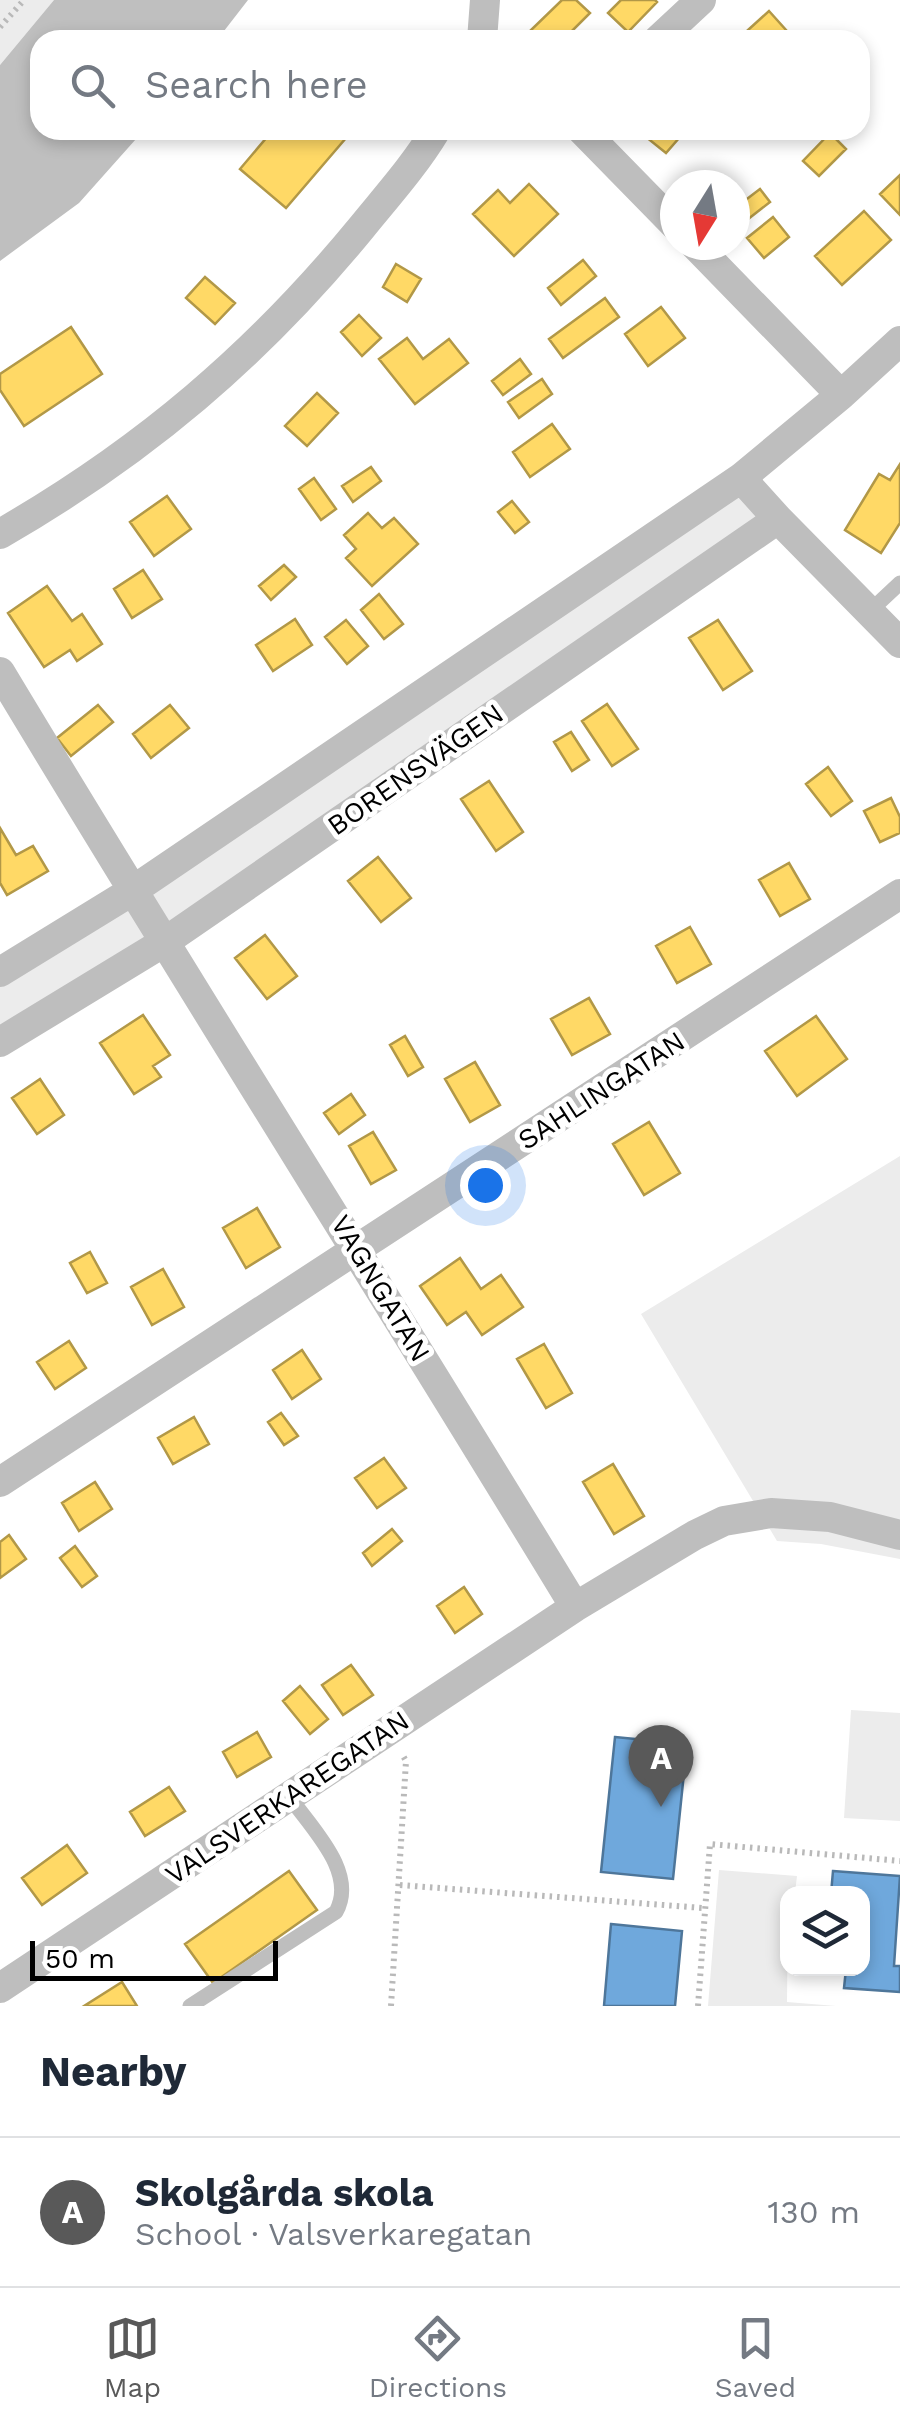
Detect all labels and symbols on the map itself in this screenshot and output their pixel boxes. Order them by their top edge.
north arrow [660,170,750,260]
street label: BORENSVÄGEN [321,697,509,842]
street label: SAHLINGATAN [512,1024,691,1157]
your location [460,1160,511,1211]
street label: VAGNGATAN [324,1209,437,1367]
street label: VALSVERKAREGATAN [159,1704,415,1891]
pin: A [628,1724,694,1807]
scale bar [30,1936,278,1980]

